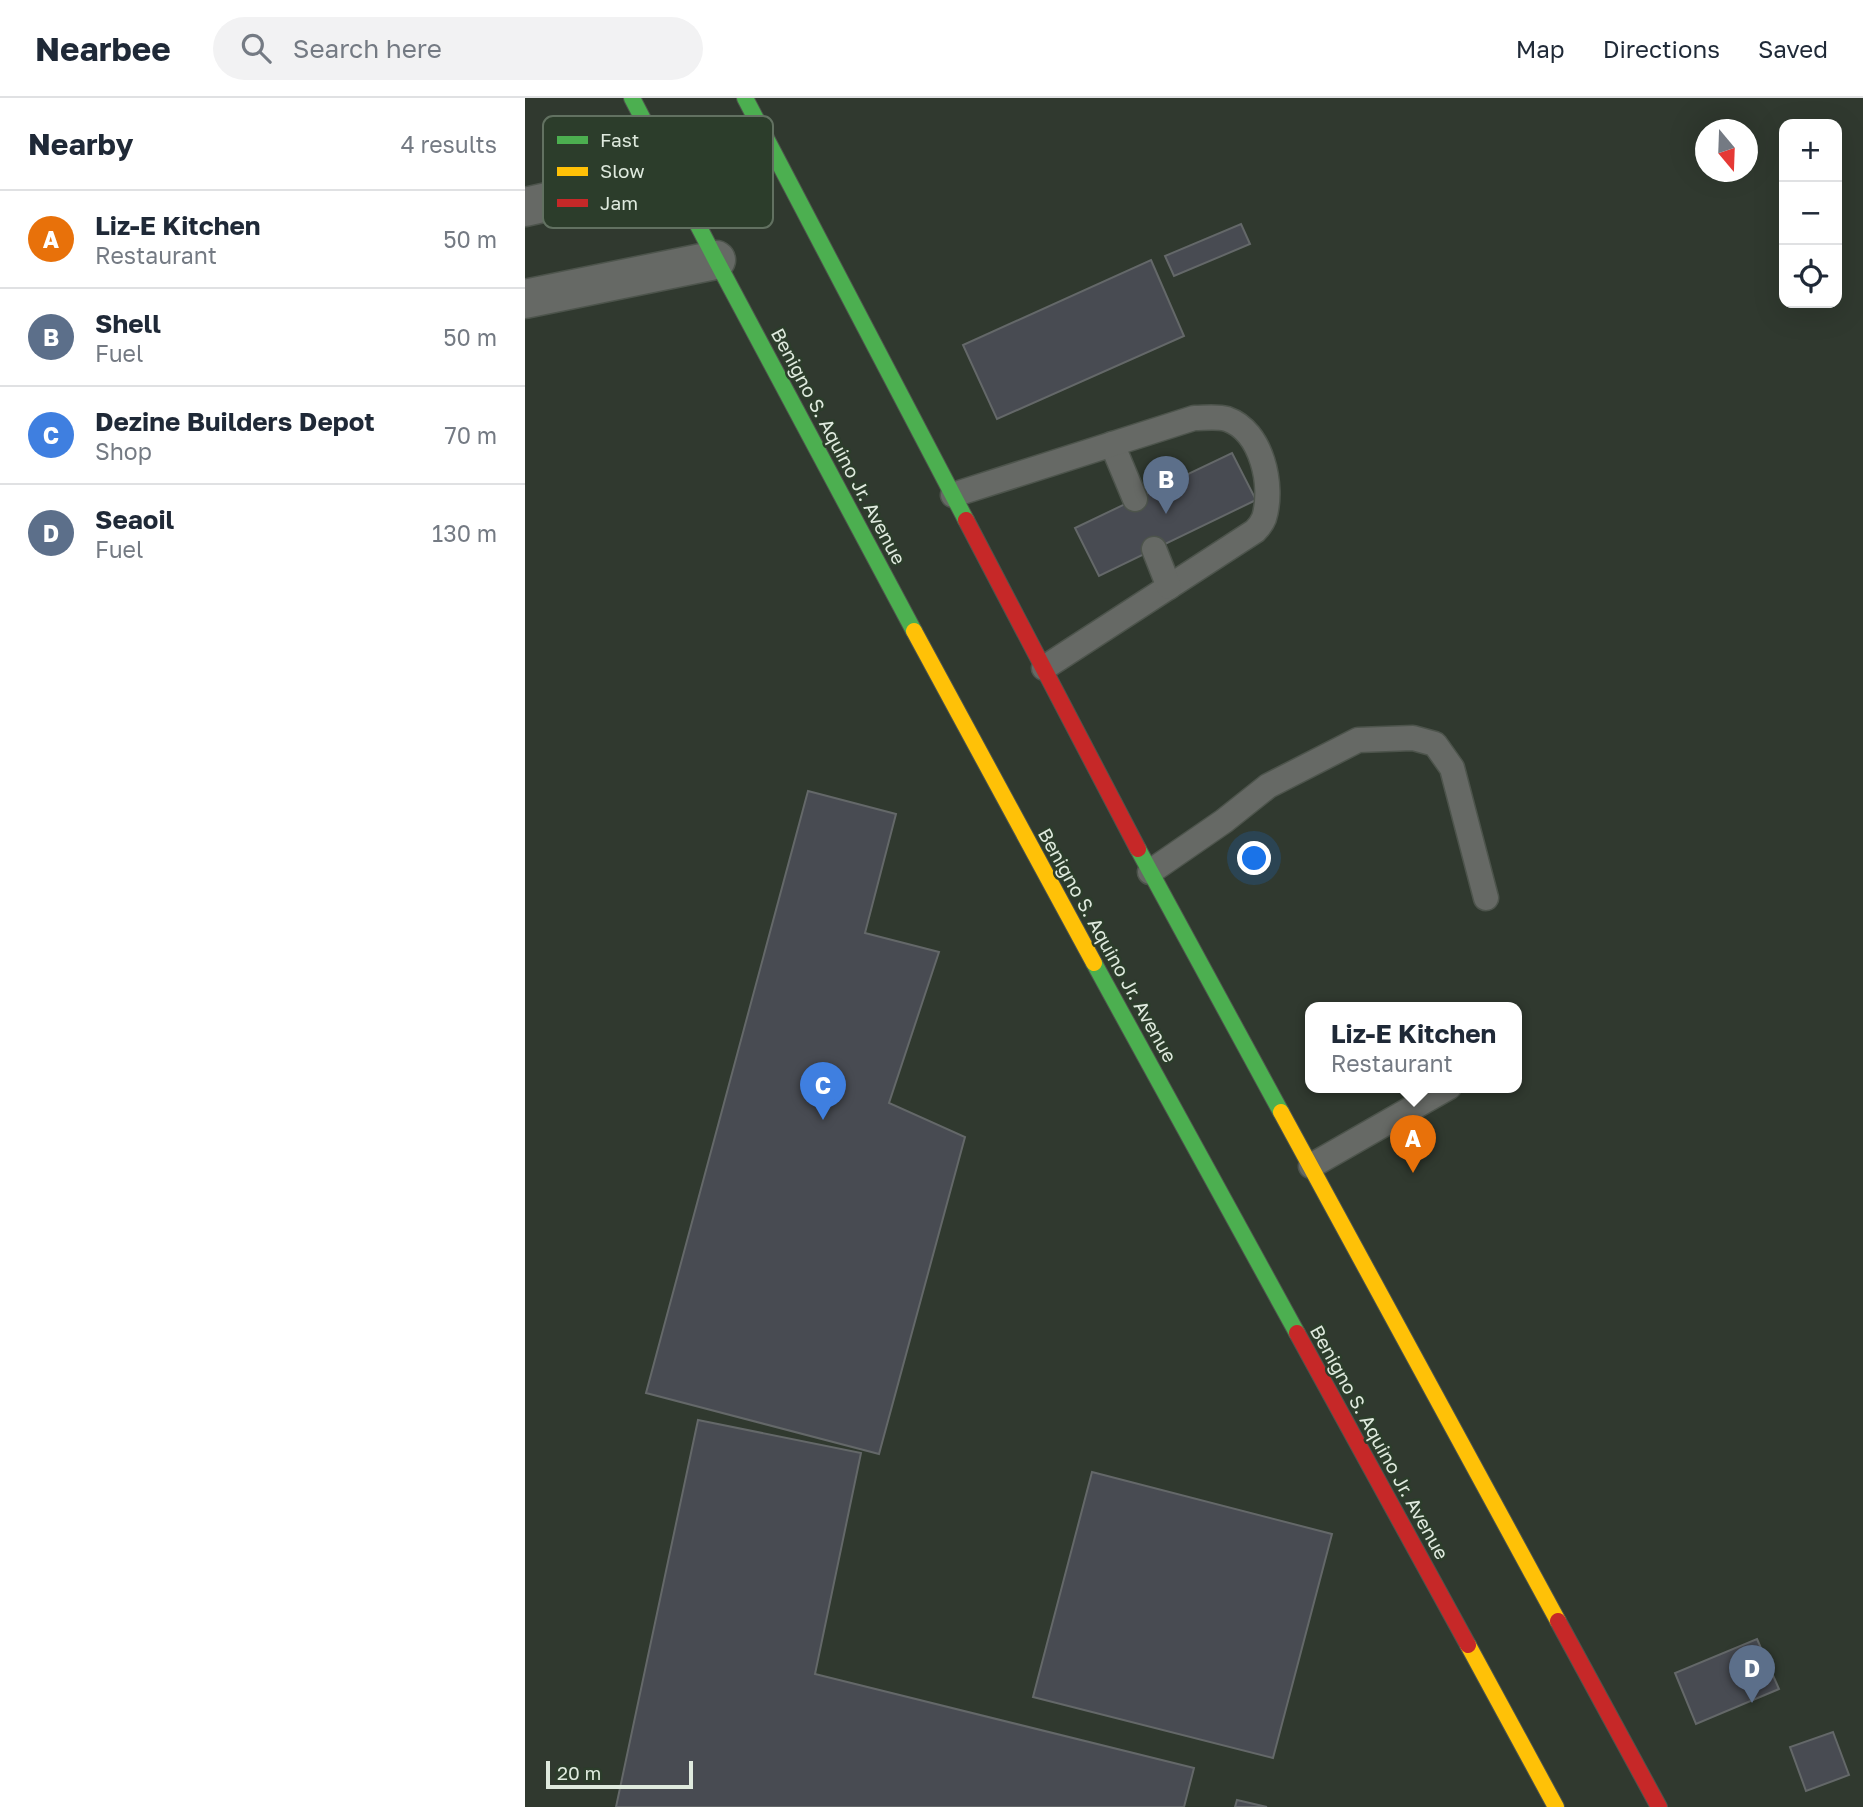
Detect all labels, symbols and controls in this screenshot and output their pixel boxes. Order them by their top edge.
search box [213,17,703,80]
text: Nearbee [35,29,171,68]
icon: search [237,29,275,67]
text: Search here [293,33,442,64]
text: Map [1516,34,1565,63]
text: Directions [1603,34,1720,63]
text: Saved [1758,34,1828,63]
legend [543,116,773,228]
north arrow [1695,119,1758,182]
map controls [1779,119,1842,308]
button: + [1779,119,1842,182]
text: Nearby [28,126,133,162]
text: Fast [600,128,639,151]
text: 4 results [401,130,497,158]
text: Slow [600,159,645,182]
button: − [1779,182,1842,245]
text: Jam [600,191,638,214]
text: Liz-E Kitchen [95,210,261,241]
text: A [43,225,59,253]
text: 50 m [443,225,497,253]
text: Restaurant [95,241,217,269]
button: locate [1779,245,1842,308]
text: Shell [95,308,161,339]
text: B [43,323,59,351]
text: 50 m [443,323,497,351]
street label: Benigno S. Aquino Jr. Avenue [767,324,911,568]
text: Fuel [95,339,143,367]
text: Dezine Builders Depot [95,406,375,437]
text: C [43,421,59,449]
text: 70 m [444,421,497,449]
text: Shop [95,437,152,465]
pin: B [1143,456,1189,514]
text: Seaoil [95,504,174,535]
text: D [43,519,59,547]
text: 130 m [432,519,497,547]
text: Fuel [95,535,143,563]
street label: Benigno S. Aquino Jr. Avenue [1034,824,1182,1066]
your location [1237,841,1271,875]
popup [1305,1002,1522,1093]
text: Liz-E Kitchen [1331,1018,1496,1049]
text: Restaurant [1331,1049,1453,1077]
pin: C [800,1062,846,1120]
pin: A [1390,1115,1436,1173]
street label: Benigno S. Aquino Jr. Avenue [1306,1321,1454,1563]
pin: D [1729,1645,1775,1703]
scale bar [546,1758,693,1790]
text: 20 m [557,1761,601,1784]

